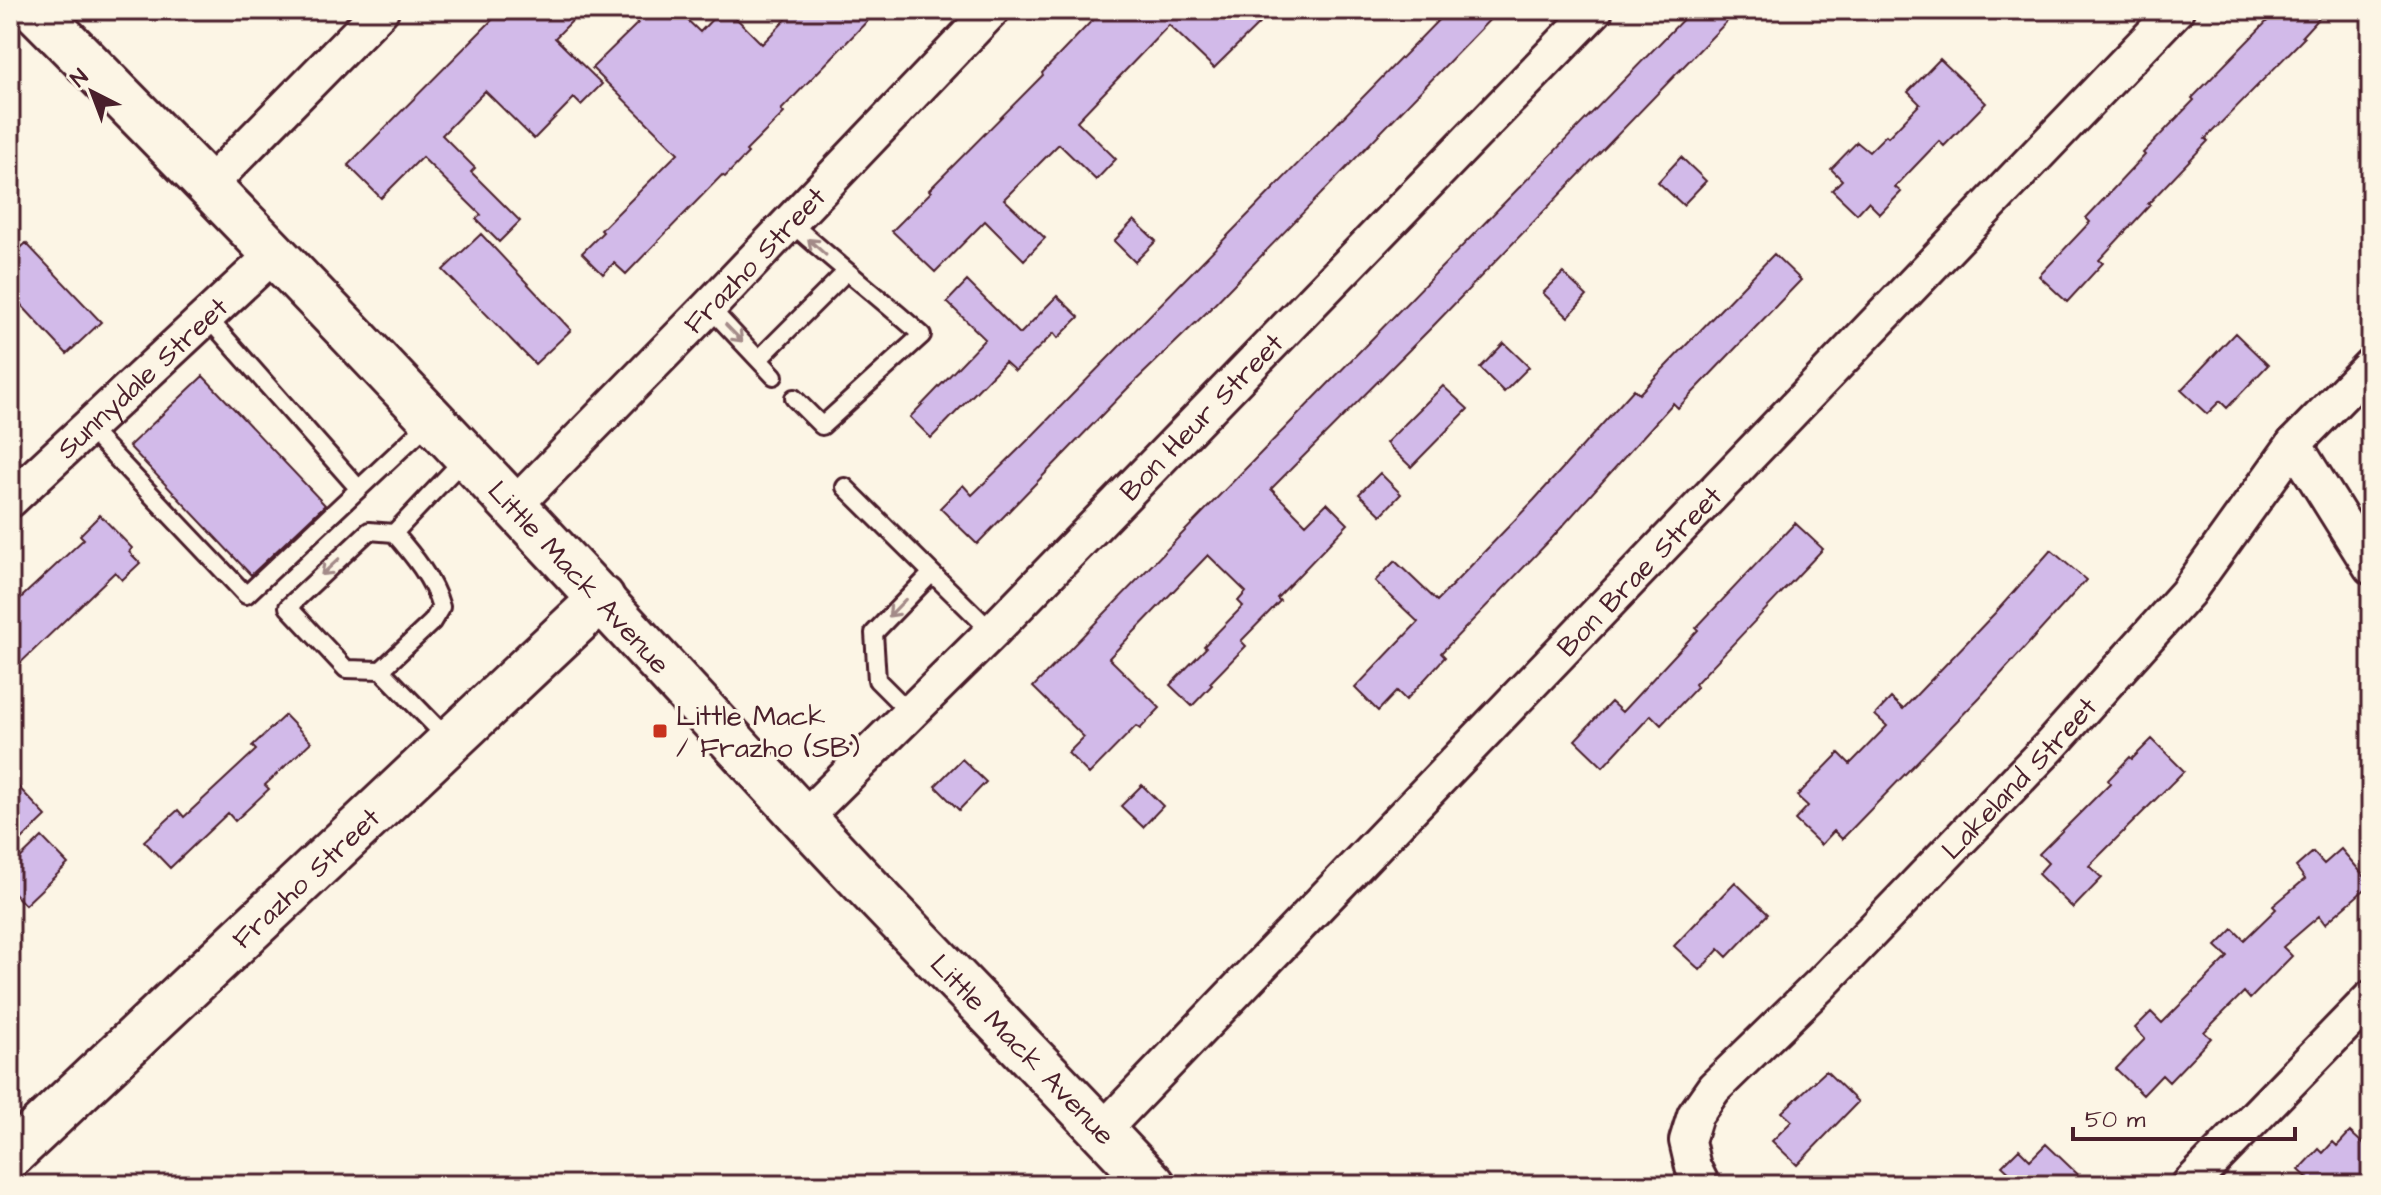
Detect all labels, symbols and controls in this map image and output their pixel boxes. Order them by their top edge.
north arrow [52,52,132,132]
text: N [64,62,95,94]
street label: Frazho Street [675,178,835,343]
one-way arrow [808,238,828,256]
street label: Sunnydale Street [48,288,237,468]
one-way arrow [724,323,743,343]
street label: Bon Heur Street [1111,324,1293,510]
street label: Little Mack Avenue [478,472,679,683]
street label: Bon Brae Street [1549,477,1732,666]
one-way arrow [321,557,341,575]
one-way arrow [889,598,907,618]
street label: Lakeland Street [1933,688,2107,869]
place label: Little Mack / Frazho (SB) [676,697,860,768]
marker: Little Mack / Frazho (SB) [651,722,669,740]
street label: Frazho Street [224,799,390,958]
street label: Little Mack Avenue [921,946,1124,1154]
scale bar [2073,1091,2295,1141]
text: 50 m [2085,1103,2146,1137]

